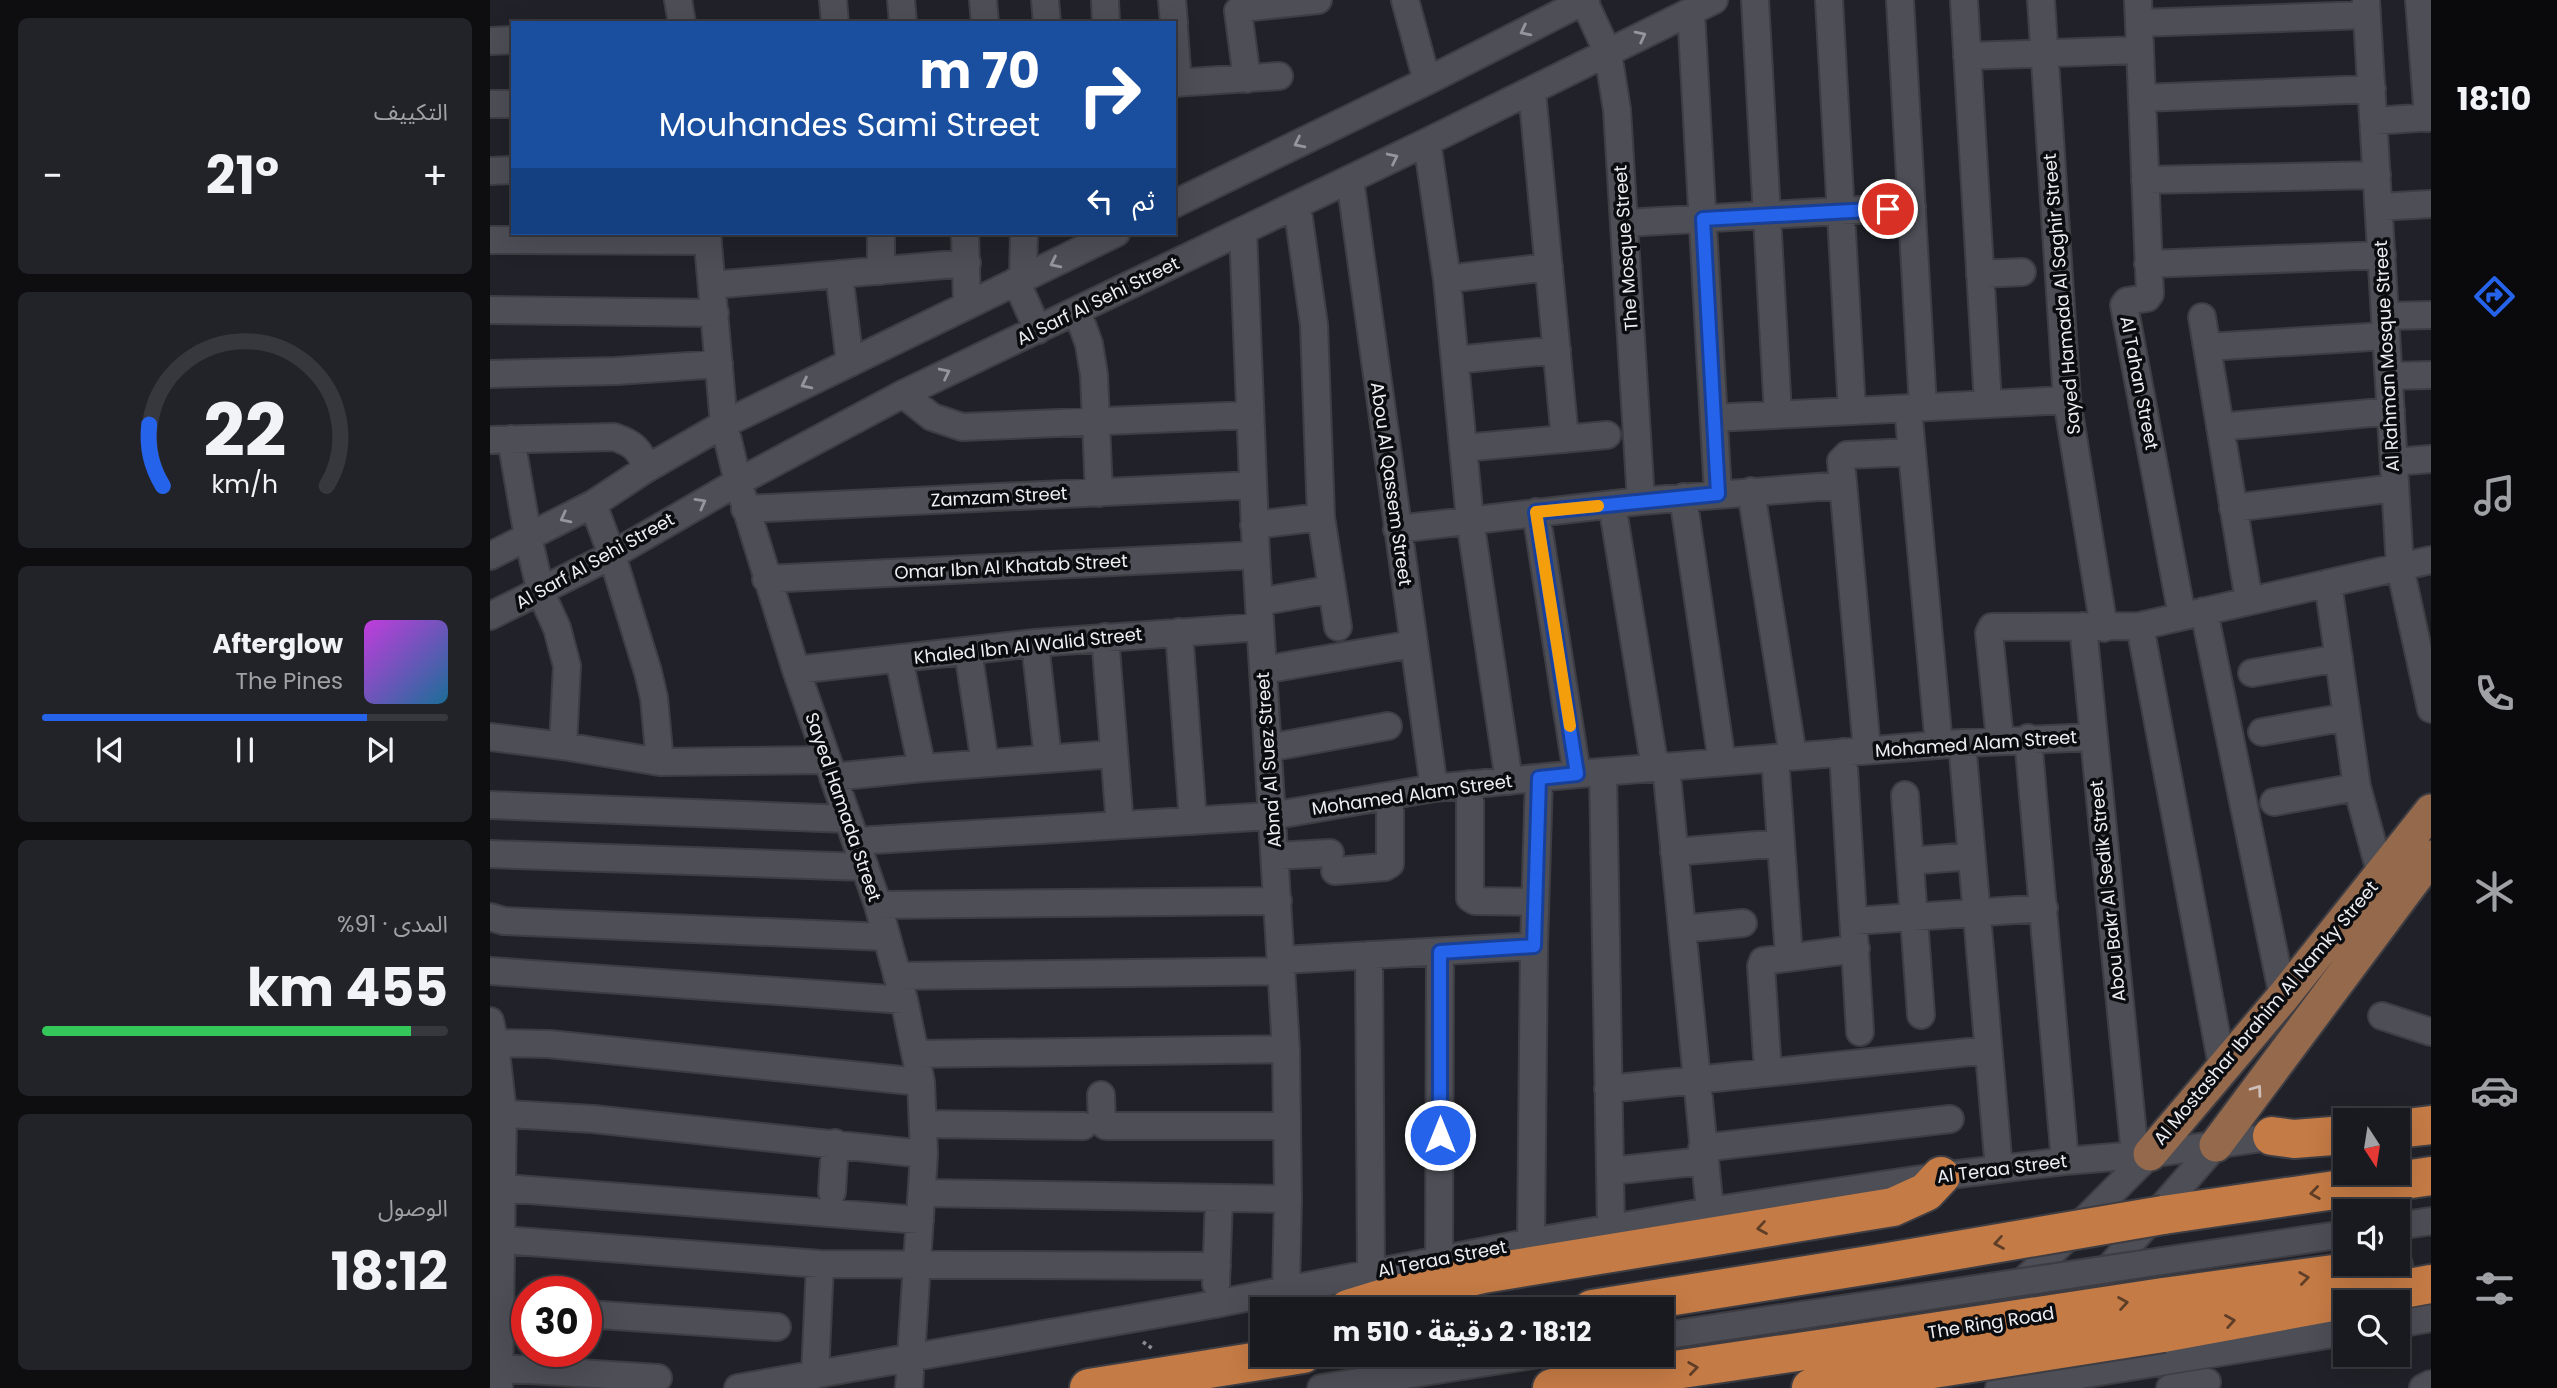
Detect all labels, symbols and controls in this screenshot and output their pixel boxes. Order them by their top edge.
one-way arrow [1520,23,1532,36]
one-way arrow [1634,31,1646,45]
text: 70 m [920,37,1040,105]
icon: right [1064,49,1155,140]
text: 18:10 [2457,76,2531,121]
text: التكييف [374,96,448,128]
text: Mouhandes Sami Street [659,102,1040,147]
one-way arrow [1294,135,1306,149]
text: 21° [206,139,279,212]
text: − [42,149,63,202]
text: + [422,149,448,202]
one-way arrow [1386,153,1398,167]
street label: Sayed Hamada Al Saghir Street [2037,153,2086,436]
street label: The Mosque Street [1607,164,1644,332]
pin [1858,179,1918,239]
icon: left [1081,182,1119,220]
text: ثم [1133,183,1155,219]
icon: arrive [1869,190,1907,228]
street label: Al Rahman Mosque Street [2368,240,2405,472]
street label: Al Sarf Al Sehi Street [1012,250,1183,351]
one-way arrow [1050,254,1062,268]
icon: directions [2470,272,2519,321]
street label: Al Tahan Street [2114,314,2165,452]
one-way arrow [938,368,950,382]
one-way arrow [801,376,813,390]
text: 22 [203,380,287,481]
street label: Abou Al Qassem Street [1365,380,1418,588]
text: km/h [212,467,278,502]
icon: music [2470,471,2519,520]
street label: Zamzam Street [930,480,1068,513]
one-way arrow [693,498,706,511]
street label: Al Sarf Al Sehi Street [511,506,679,615]
one-way arrow [560,510,572,524]
street label: Omar Ibn Al Khatab Street [894,548,1128,585]
street label: Khaled Ibn Al Walid Street [912,621,1143,670]
text: Afterglow [212,626,343,662]
text: The Pines [235,665,343,697]
icon: phone [2470,669,2519,718]
street label: Abna' Al Suez Street [1250,671,1287,849]
street label: Sayed Hamada Street [799,709,888,905]
street label: Mohamed Alam Street [1874,724,2078,763]
icon: previous [91,731,129,769]
icon: pause [226,731,264,769]
icon: next [361,731,399,769]
street label: Mohamed Alam Street [1310,768,1514,821]
street label: Abou Bakr Al Sedik Street [2083,779,2132,1003]
icon: climate [2470,867,2519,916]
street label: Al Mostashar Ibrahim Al Namky Street [2148,875,2384,1150]
text: المدى · 91% [337,908,448,940]
text: 455 km [247,951,448,1024]
icon: car [2470,1066,2519,1115]
one-way arrow [2248,1085,2261,1098]
position arrow [1403,1098,1477,1172]
north arrow [2333,1108,2410,1185]
map controls [2333,1108,2410,1367]
street label: Al Teraa Street [1935,1148,2068,1189]
one-way arrow [2309,1185,2321,1200]
text: الوصول [378,1192,448,1224]
button: sound [2333,1199,2410,1276]
one-way arrow [1756,1220,1768,1235]
street label: Al Teraa Street [1375,1234,1509,1283]
text: 18:12 [331,1235,448,1308]
one-way arrow [1993,1235,2005,1250]
icon: filters [2470,1264,2519,1313]
one-way arrow [2298,1271,2309,1286]
speed limit sign: 30 [511,1276,602,1367]
button: search [2333,1290,2410,1367]
one-way arrow [2117,1296,2129,1311]
street label: The Ring Road [1926,1300,2056,1345]
text: 18:12 · 2 دقيقة · 510 m [1333,1314,1591,1350]
one-way arrow [2225,1314,2236,1329]
one-way arrow [1687,1360,1698,1375]

